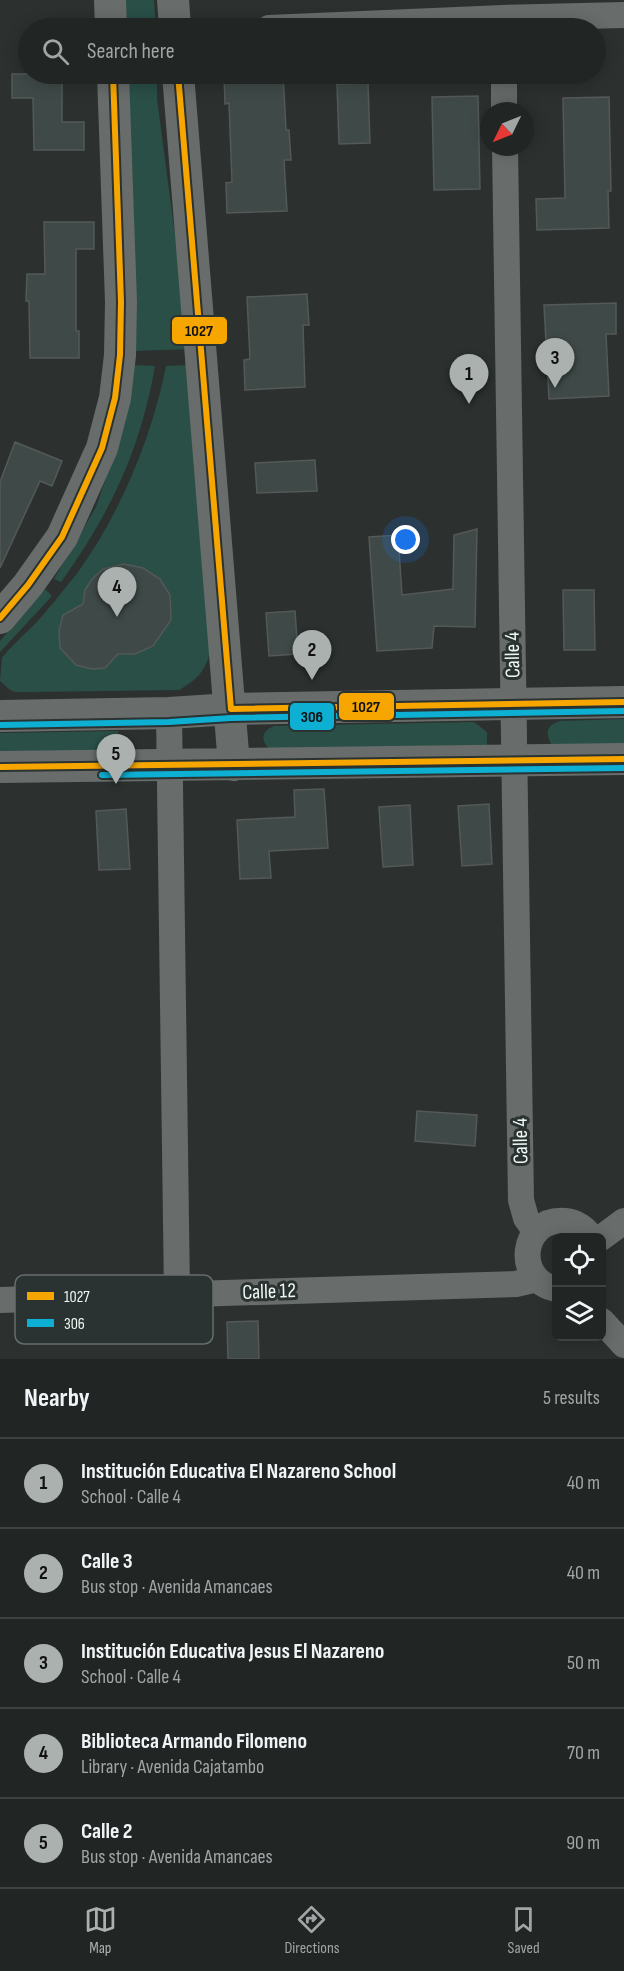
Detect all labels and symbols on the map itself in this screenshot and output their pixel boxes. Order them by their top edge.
north arrow [480,102,534,156]
line badge: 1027 [171,316,228,345]
text: 1027 [185,322,213,341]
pin: 3 [536,338,574,388]
pin: 1 [450,354,488,404]
your location [391,525,420,554]
pin: 4 [98,568,136,617]
pin: 2 [292,630,332,680]
street label: Calle 4 [500,631,525,678]
line badge: 1027 [338,692,395,721]
text: 1027 [352,698,380,717]
line badge: 306 [289,702,335,731]
text: 306 [301,708,323,727]
pin: 5 [96,734,136,784]
street label: Calle 4 [508,1117,533,1164]
legend [15,1275,213,1344]
street label: Calle 12 [242,1278,296,1305]
text: 1027 [64,1288,90,1307]
text: 306 [64,1315,85,1334]

